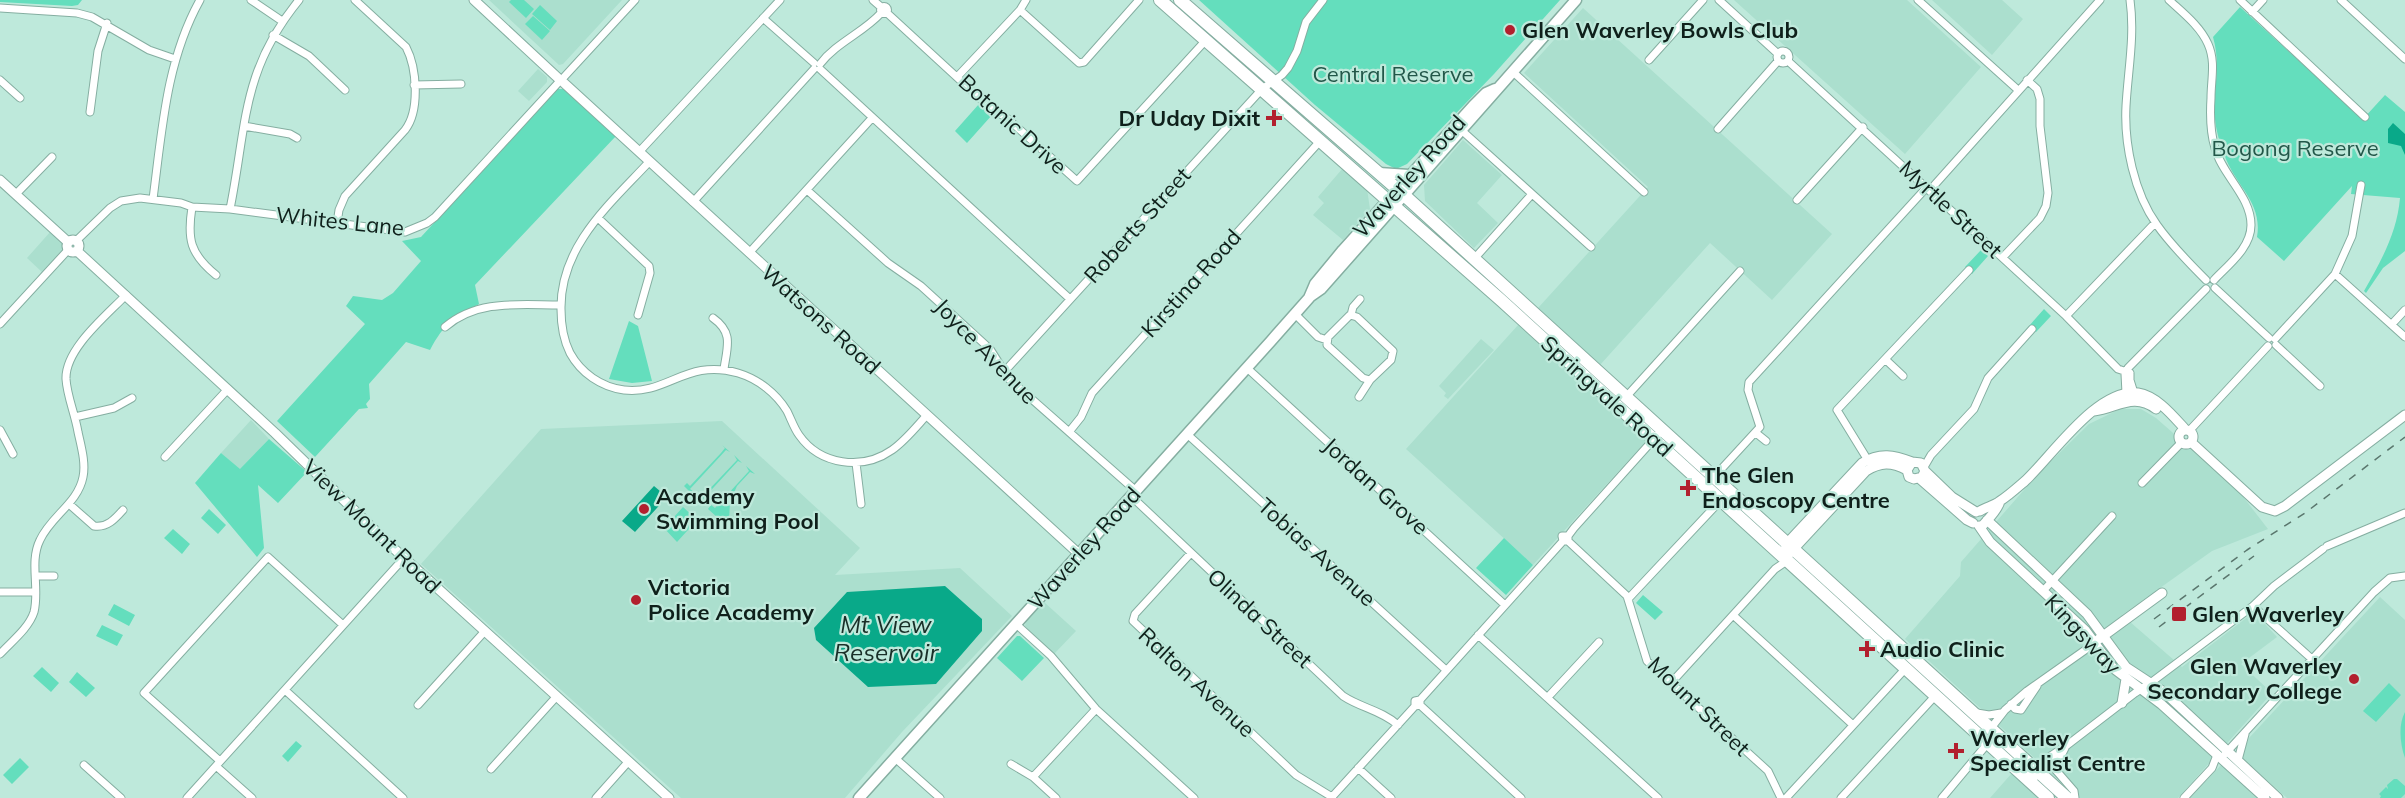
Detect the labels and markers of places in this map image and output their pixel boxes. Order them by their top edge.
place label: Glen Waverley Bowls Club [1522,16,1798,44]
marker: Glen Waverley Bowls Club [1503,23,1517,37]
place label: Dr Uday Dixit [1118,104,1260,132]
marker: Dr Uday Dixit [1265,109,1283,127]
place label: The Glen Endoscopy Centre [1702,461,1890,514]
marker: The Glen Endoscopy Centre [1679,479,1697,497]
place label: Academy Swimming Pool [656,482,819,535]
marker: Academy Swimming Pool [637,502,651,516]
place label: Victoria Police Academy [647,573,814,626]
marker: Victoria Police Academy [629,593,643,607]
place label: Glen Waverley [2192,600,2344,628]
marker: Glen Waverley [2170,605,2188,623]
place label: Audio Clinic [1880,635,2005,663]
marker: Audio Clinic [1858,640,1876,658]
place label: Glen Waverley Secondary College [2147,652,2342,705]
marker: Glen Waverley Secondary College [2347,672,2361,686]
place label: Waverley Specialist Centre [1970,724,2146,777]
marker: Waverley Specialist Centre [1947,742,1965,760]

